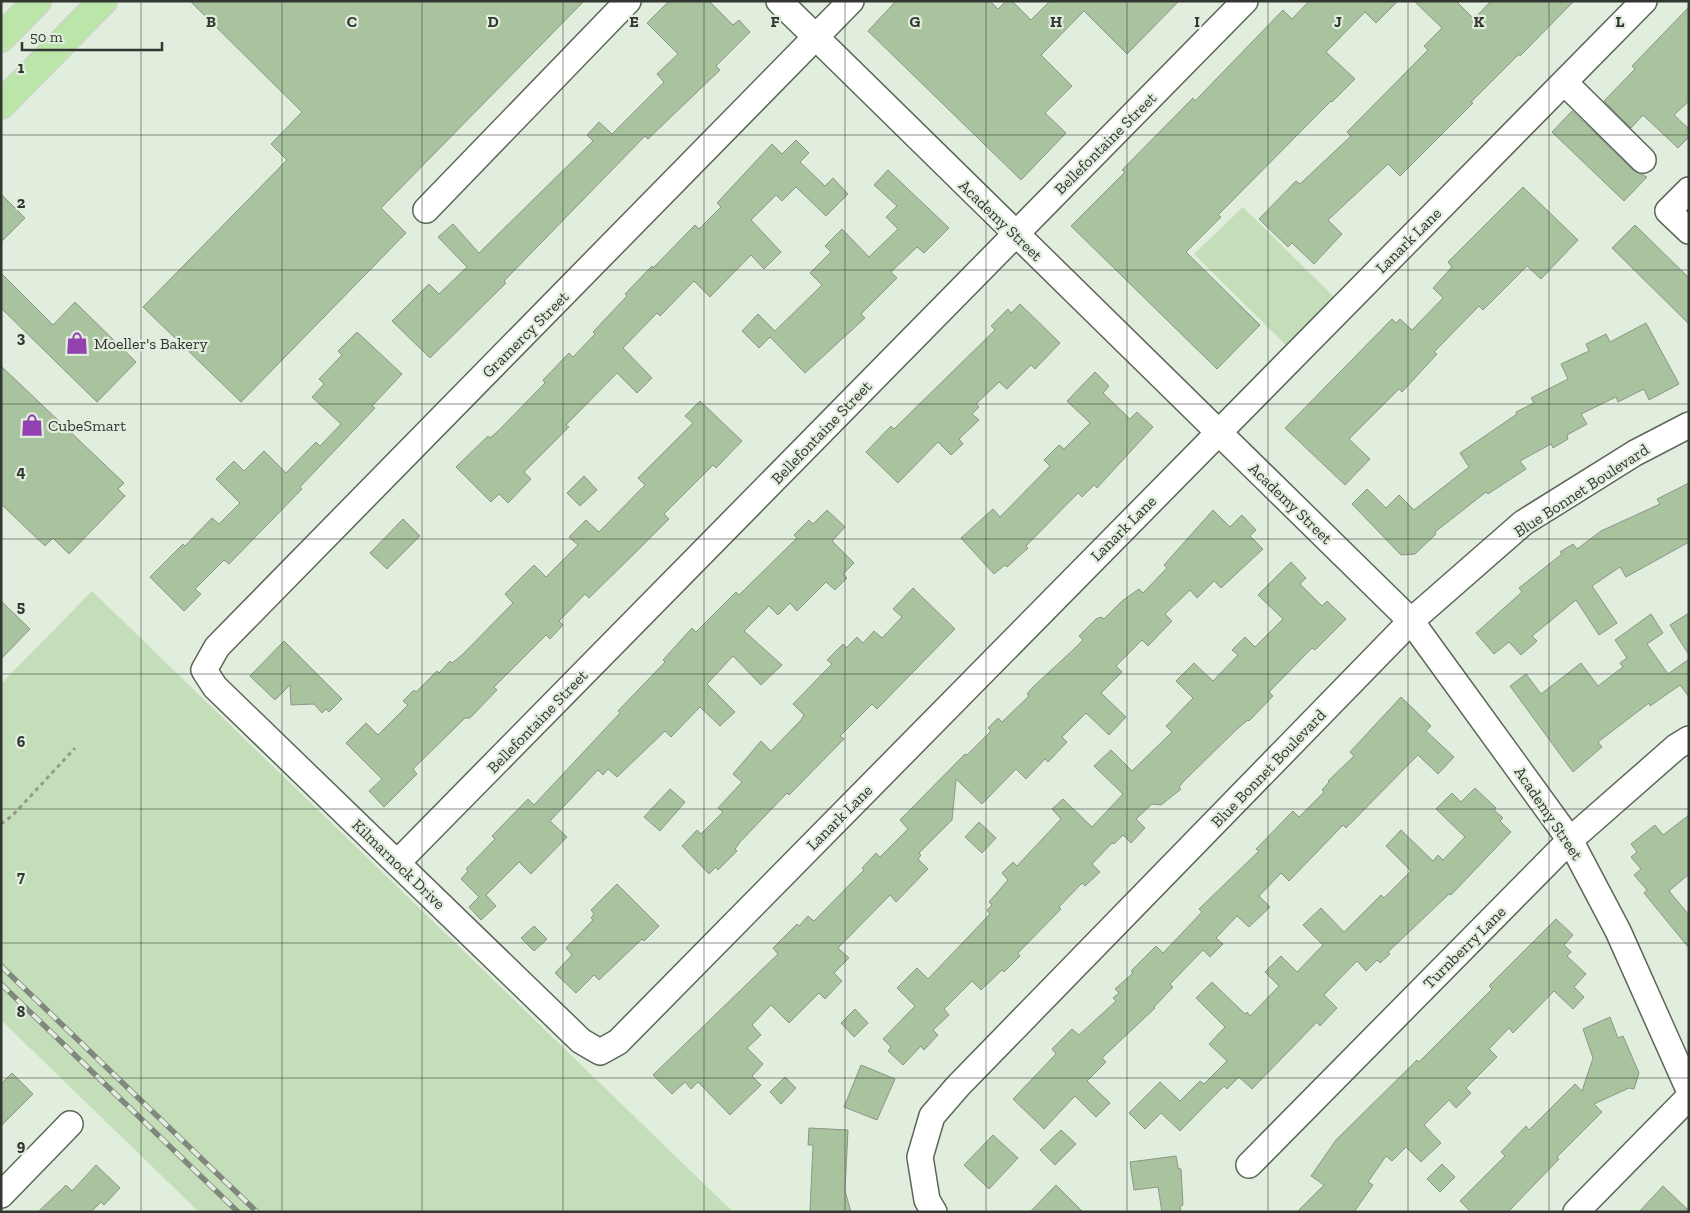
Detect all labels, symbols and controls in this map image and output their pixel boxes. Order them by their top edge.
text: B [206,12,216,31]
text: C [347,12,357,31]
text: D [487,12,499,31]
text: E [629,12,639,31]
text: F [770,12,780,31]
text: G [910,12,921,31]
text: H [1050,12,1062,31]
text: I [1194,12,1200,31]
text: J [1334,12,1342,31]
text: K [1474,12,1485,31]
text: L [1616,12,1625,31]
scale bar [22,20,162,52]
text: 50 m [30,28,63,46]
text: 1 [18,58,25,77]
street label: Bellefontaine Street [1050,88,1160,198]
street label: Academy Street [955,176,1046,265]
text: 2 [17,193,26,212]
street label: Lanark Lane [1372,204,1445,277]
street label: Gramercy Street [478,287,573,382]
text: 3 [17,328,26,347]
shop icon: Moeller's Bakery [64,330,90,356]
place label: Moeller's Bakery [94,334,209,353]
street label: Bellefontaine Street [767,377,876,488]
shop icon: CubeSmart [19,412,45,438]
place label: CubeSmart [48,416,126,435]
street label: Blue Bonnet Boulevard [1510,440,1652,541]
street label: Academy Street [1245,459,1336,548]
text: 4 [16,462,26,481]
street label: Lanark Lane [1087,492,1160,565]
text: 5 [17,597,25,616]
street label: Bellefontaine Street [483,666,592,777]
street label: Blue Bonnet Boulevard [1207,705,1330,831]
text: 6 [17,732,26,751]
street label: Academy Street [1510,763,1587,864]
street label: Lanark Lane [803,781,876,854]
street label: Kilmarnock Drive [348,815,449,913]
text: 7 [17,867,25,886]
street label: Turnberry Lane [1419,902,1510,993]
text: 8 [17,1002,26,1021]
text: 9 [17,1136,26,1155]

